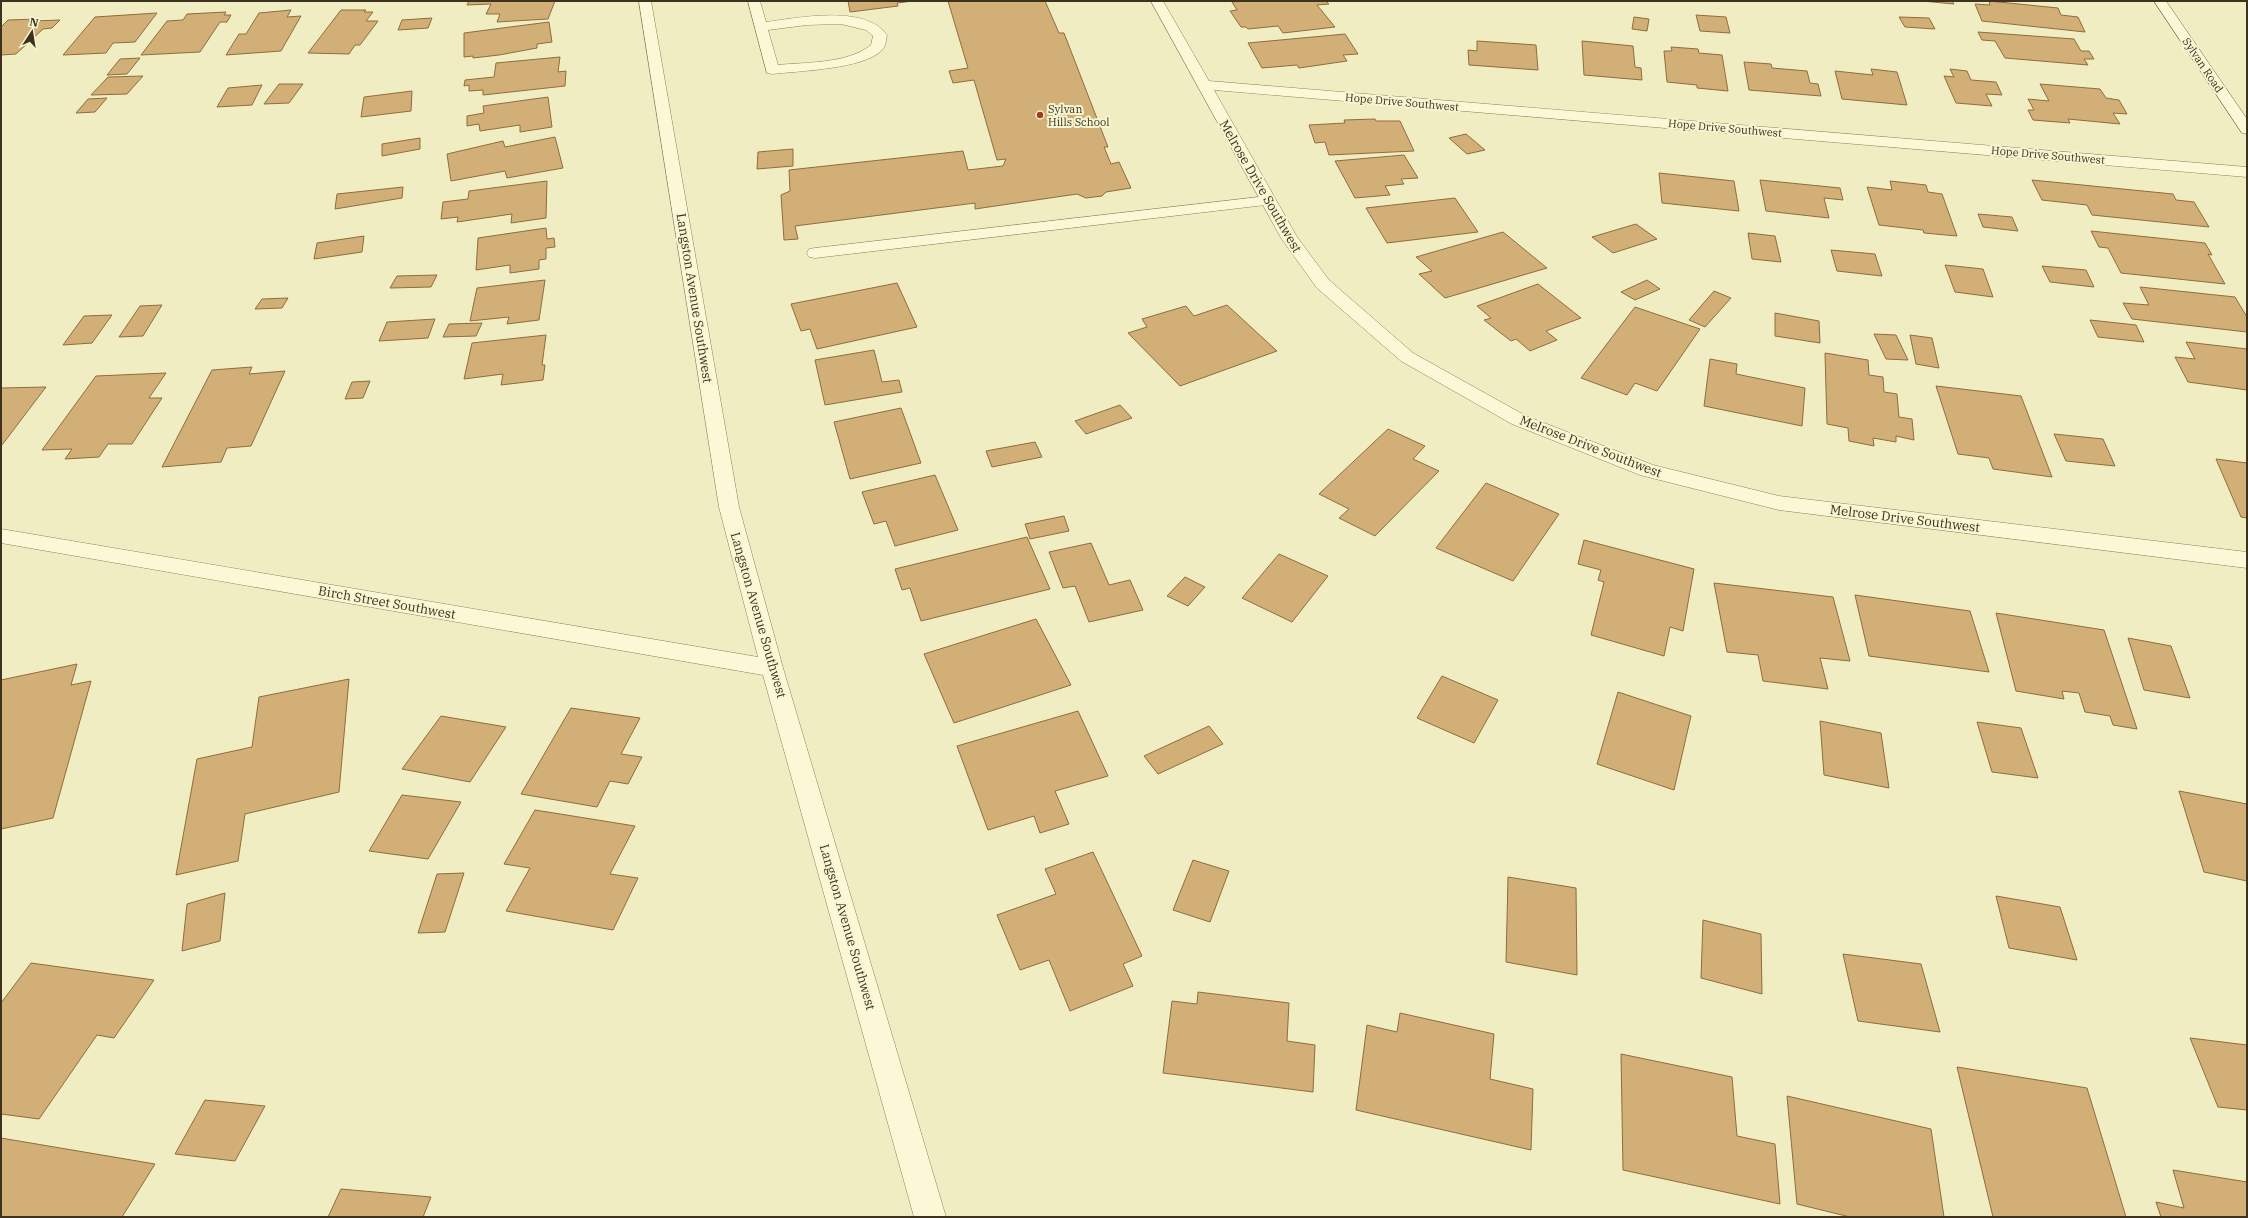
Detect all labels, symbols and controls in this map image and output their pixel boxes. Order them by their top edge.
north arrow [12,12,52,52]
text: N [28,14,40,30]
street label: Sylvan Road [2180,35,2227,95]
street label: Hope Drive Southwest [1345,90,1460,114]
place label: Sylvan Hills School [1048,102,1109,129]
marker: Sylvan Hills School [1035,110,1045,120]
street label: Hope Drive Southwest [1668,116,1783,140]
street label: Melrose Drive Southwest [1215,117,1306,256]
street label: Hope Drive Southwest [1991,143,2106,167]
street label: Langston Avenue Southwest [673,212,716,385]
street label: Melrose Drive Southwest [1517,411,1665,482]
street label: Melrose Drive Southwest [1829,501,1981,536]
street label: Langston Avenue Southwest [727,530,790,700]
street label: Birch Street Southwest [317,582,457,623]
street label: Langston Avenue Southwest [816,842,879,1012]

